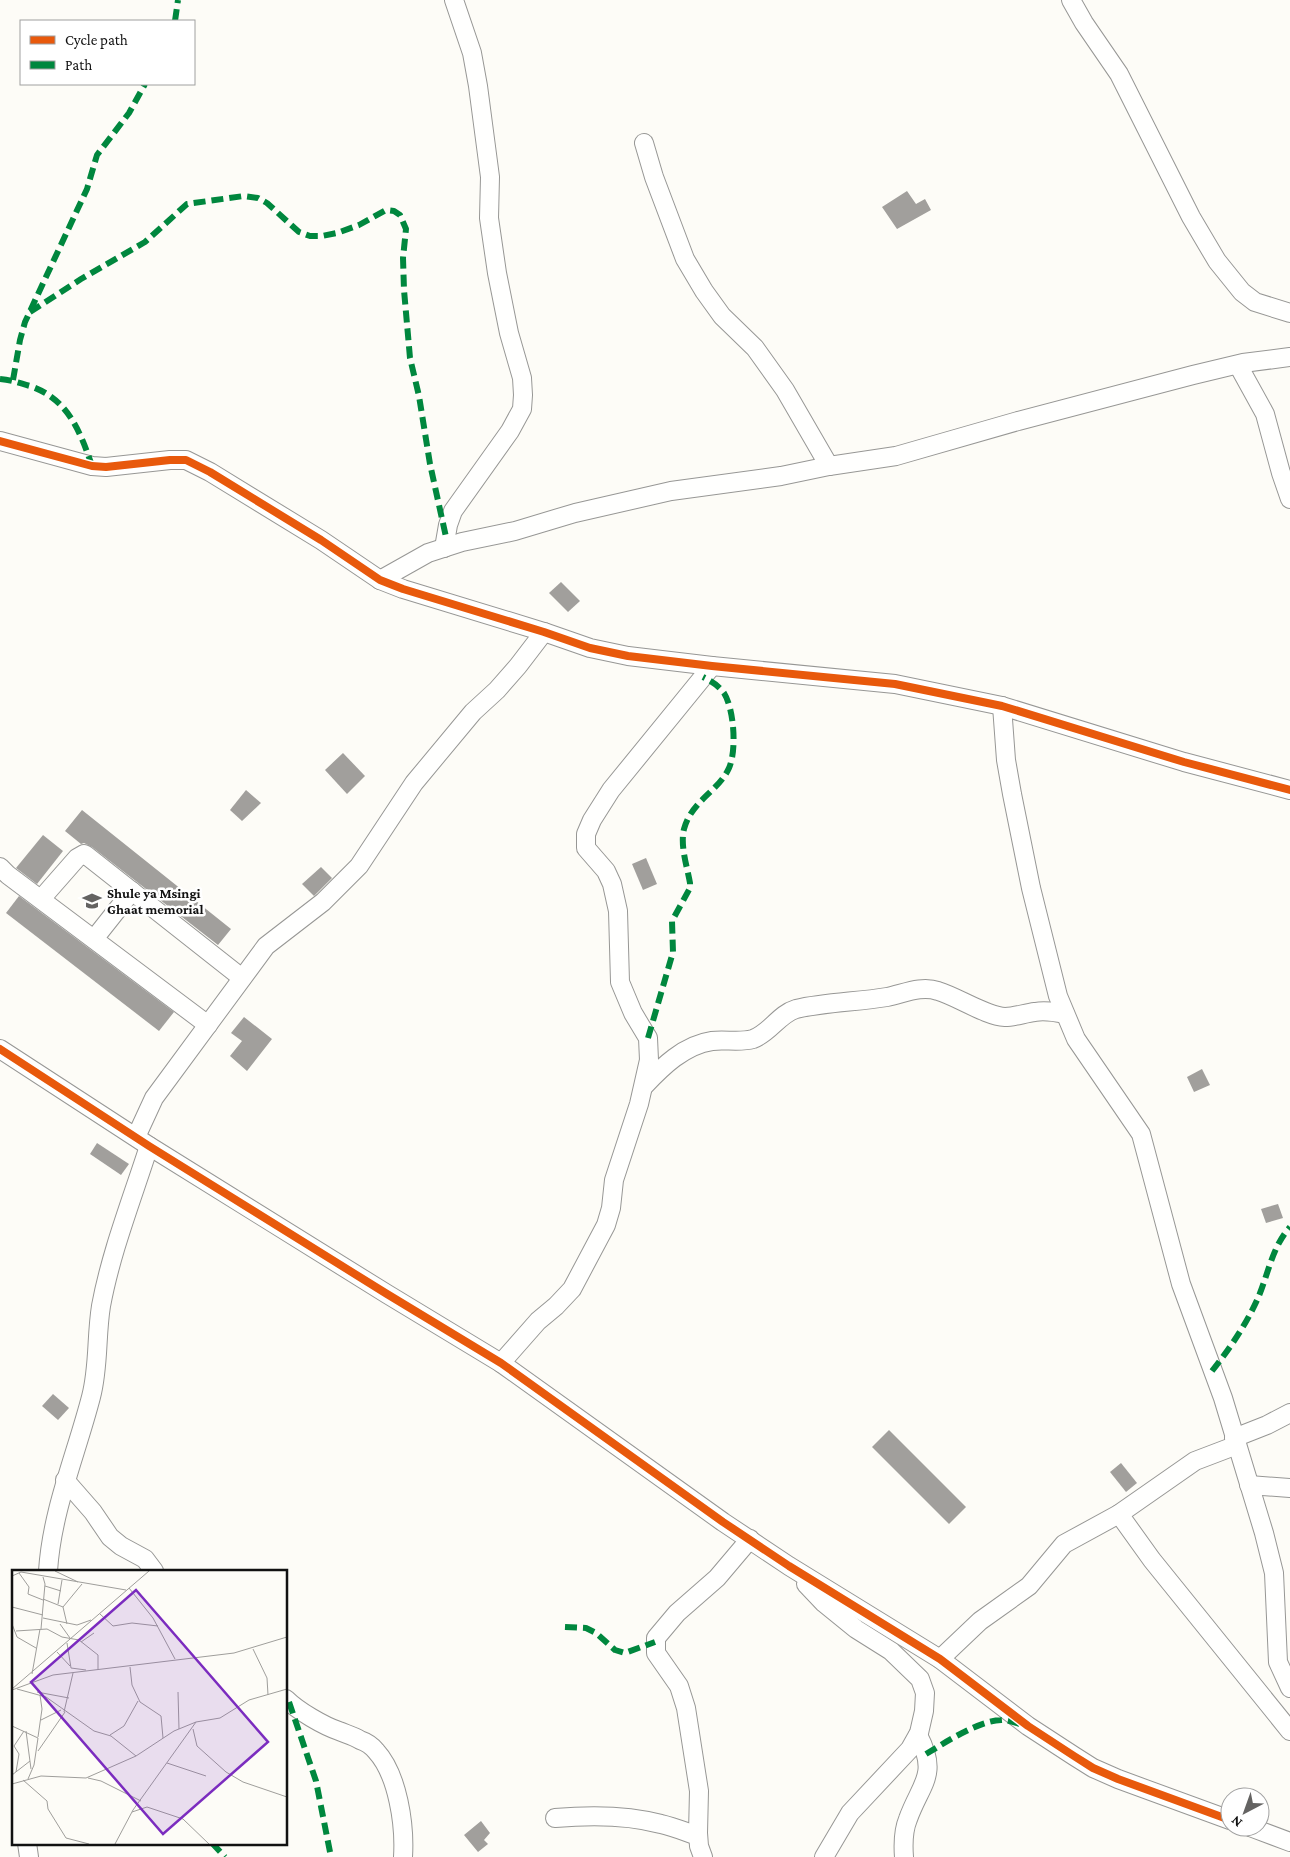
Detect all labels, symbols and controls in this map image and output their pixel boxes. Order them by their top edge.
legend [20,20,195,85]
text: Cycle path [65,32,128,49]
text: Path [65,57,92,73]
place label: Shule ya Msingi Ghaat memorial [107,885,204,917]
school or university icon: Shule ya Msingi Ghaat memorial [81,890,103,912]
inset map [12,1570,288,1844]
north arrow [1220,1787,1270,1837]
text: N [1227,1812,1245,1831]

